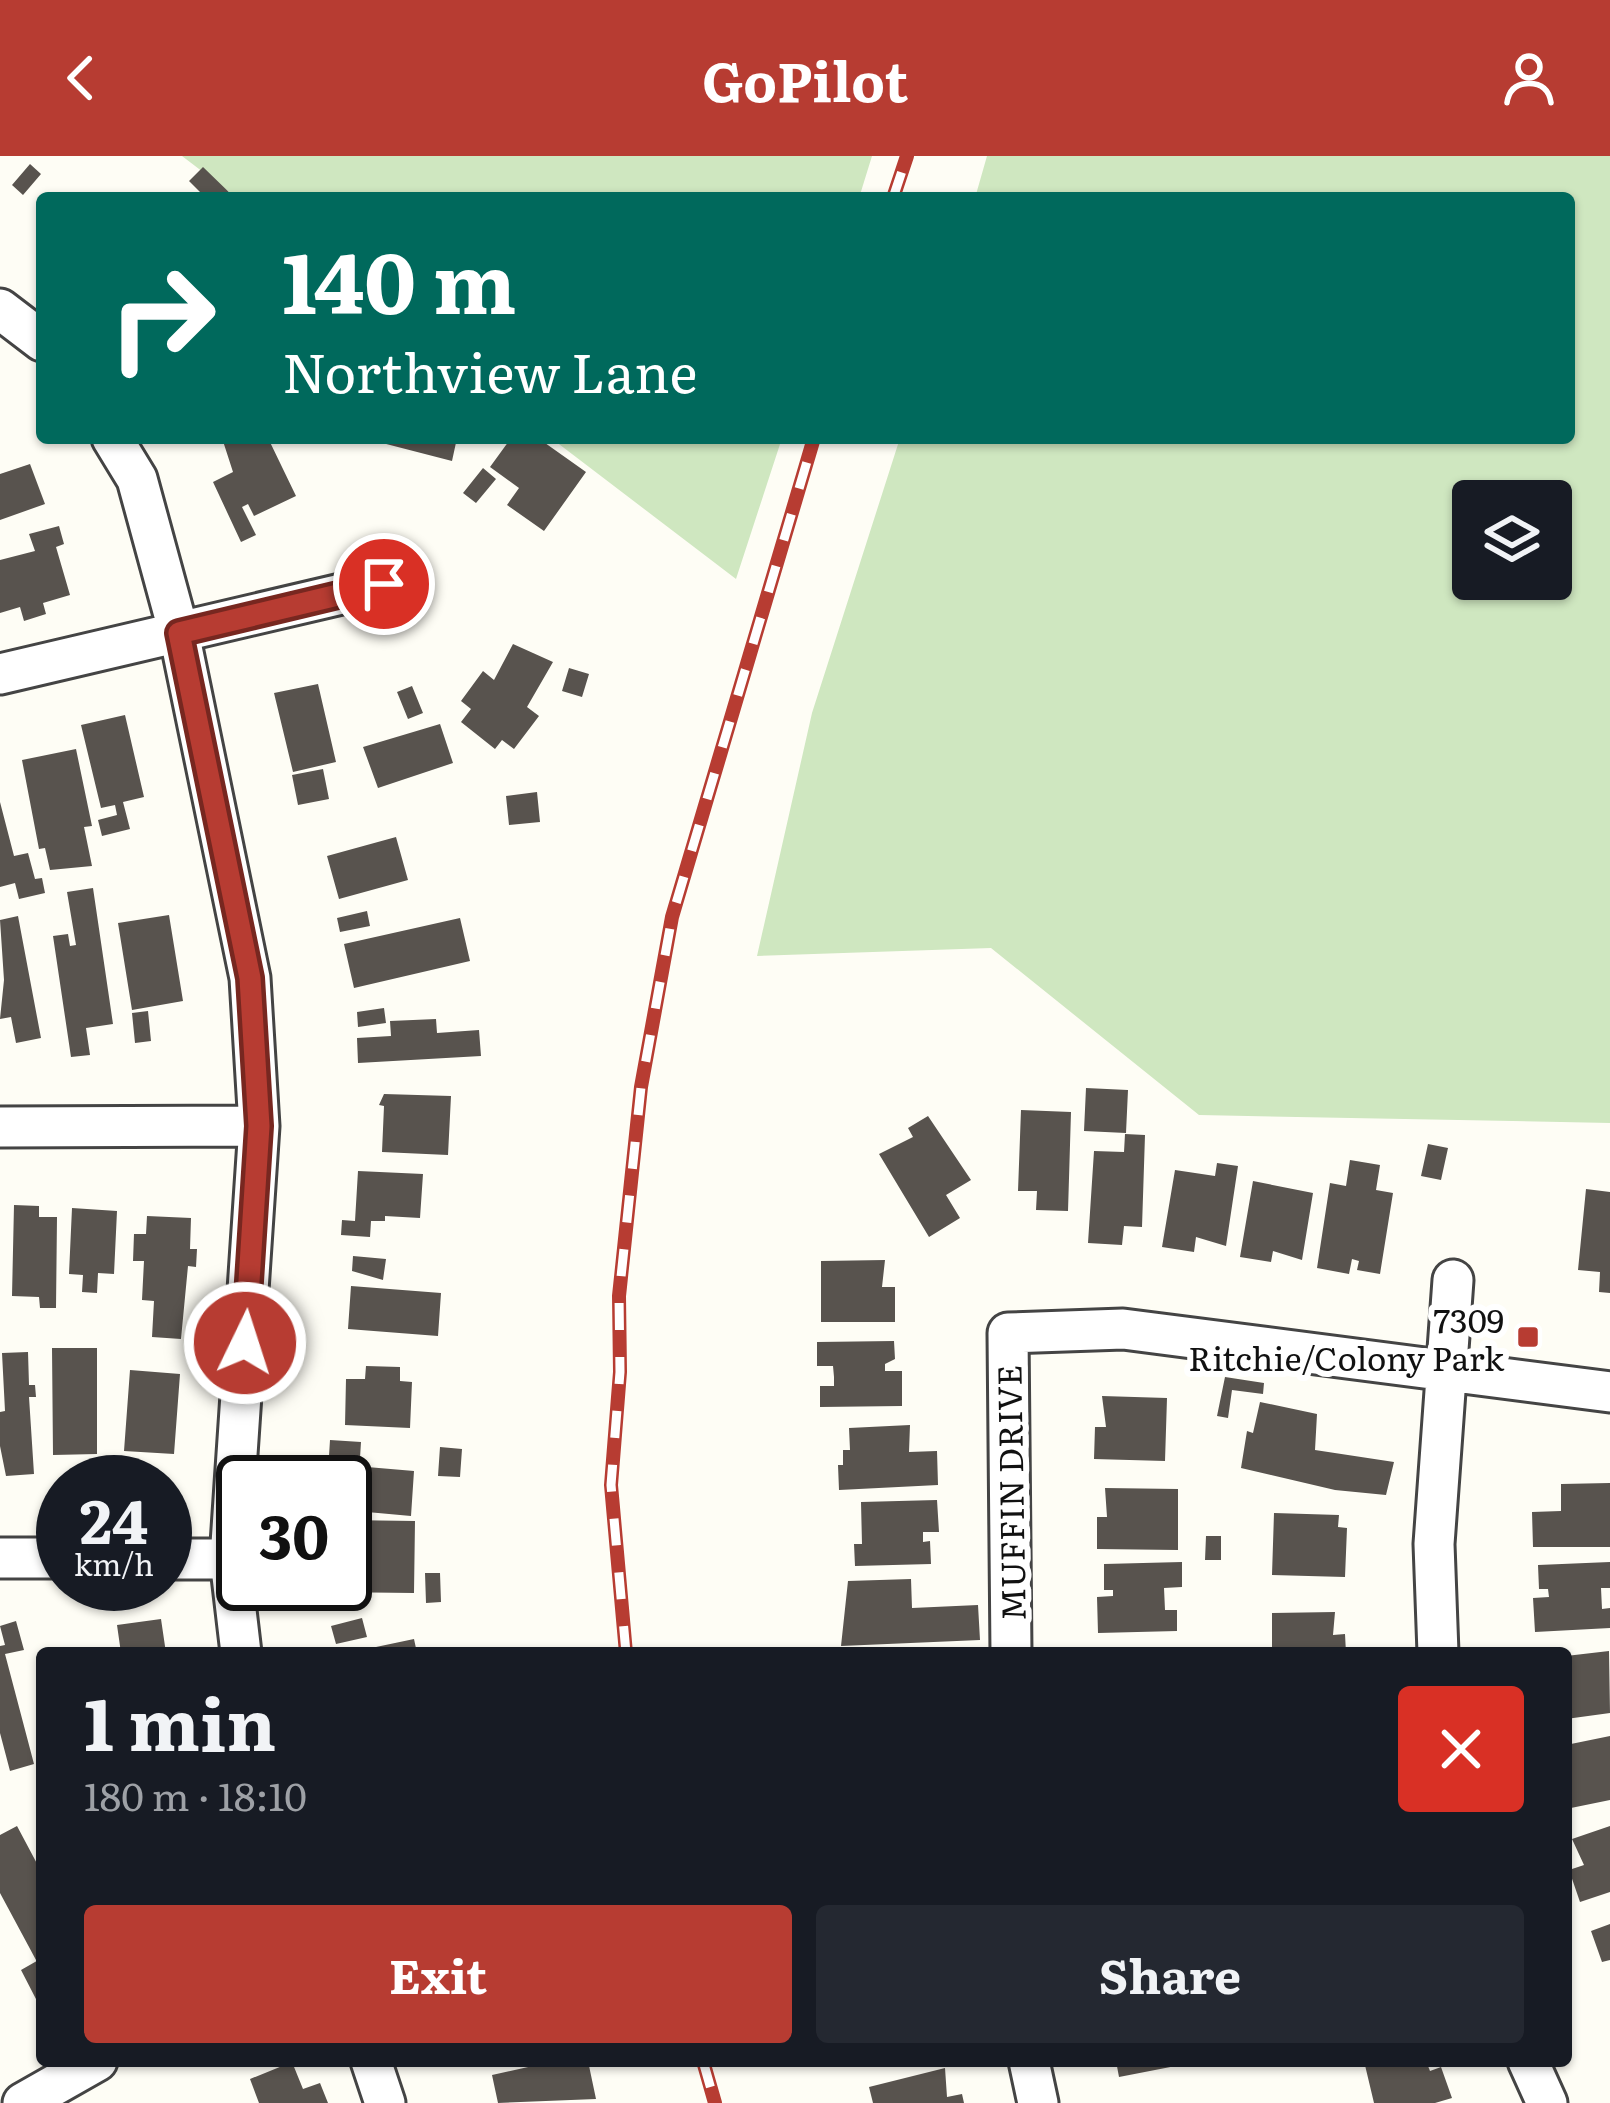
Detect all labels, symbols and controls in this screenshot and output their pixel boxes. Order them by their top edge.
text: GoPilot [702,38,908,119]
icon: back [48,45,114,111]
icon: person [1496,45,1562,111]
text: 140 m [282,215,517,340]
icon: right [84,240,240,396]
text: Northview Lane [282,329,698,410]
map controls [1452,480,1572,600]
button: layers [1452,480,1572,600]
pin [333,533,435,635]
icon: arrive [351,551,417,617]
position arrow [182,1280,308,1406]
place label: 7309 Ritchie/Colony Park [1188,1294,1505,1381]
marker: 7309 Ritchie/Colony Park [1515,1324,1541,1350]
street label: MUFFIN DRIVE [982,1365,1036,1621]
speed limit sign: 30 [216,1455,372,1611]
text: 24 [80,1473,148,1562]
text: km/h [74,1541,154,1585]
text: 1 min [84,1666,276,1773]
button: close [1398,1686,1524,1812]
text: 180 m · 18:10 [84,1765,307,1823]
button: Exit [84,1905,792,2043]
button: Share [816,1905,1524,2043]

